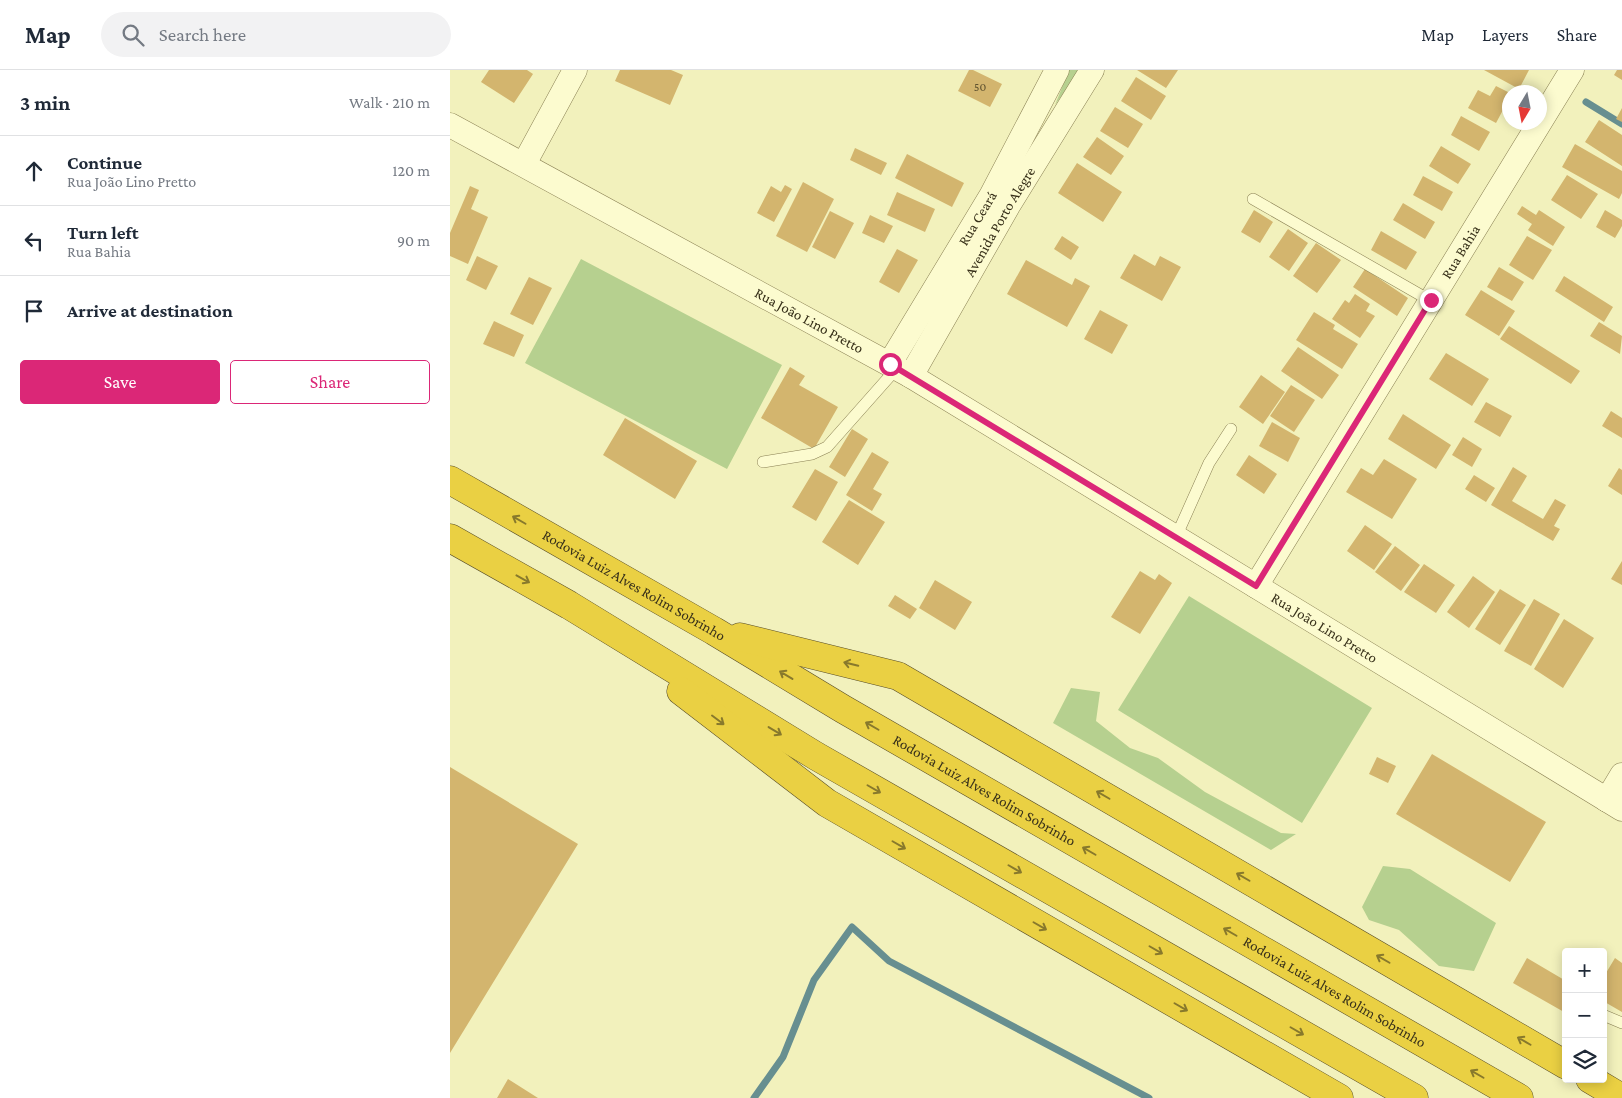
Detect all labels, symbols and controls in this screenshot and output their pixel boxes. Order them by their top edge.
search box [101,12,451,57]
text: Map [25,21,71,48]
icon: search [119,21,147,49]
text: Search here [159,24,246,45]
text: Map [1421,25,1454,45]
text: Layers [1482,25,1529,45]
text: Share [1557,25,1597,45]
house number: 50 [974,80,986,94]
north arrow [1502,85,1547,130]
text: 3 min [20,91,70,115]
text: Walk · 210 m [349,94,430,111]
text: Continue [67,152,142,173]
icon: ahead [20,157,48,185]
text: 120 m [392,162,430,179]
street label: Avenida Porto Alegre [961,164,1038,279]
text: Rua João Lino Pretto [67,173,196,190]
street label: Rua Ceará [955,189,1000,248]
text: Turn left [67,222,139,243]
street label: Rua Bahia [1438,222,1483,281]
icon: left [20,227,48,255]
text: 90 m [397,232,430,249]
text: Rua Bahia [67,243,131,260]
street label: Rua João Lino Pretto [752,285,866,357]
route end [1420,289,1443,312]
icon: arrive [20,297,48,325]
text: Arrive at destination [67,300,233,321]
route start [879,353,902,376]
button: Save [20,360,220,404]
button: Share [230,360,430,404]
one-way arrow [513,514,527,524]
street label: Rodovia Luiz Alves Rolim Sobrinho [540,527,728,644]
one-way arrow [515,575,530,585]
street label: Rua João Lino Pretto [1269,589,1380,666]
one-way arrow [844,659,860,668]
one-way arrow [780,669,794,679]
one-way arrow [712,714,725,725]
one-way arrow [865,721,880,731]
one-way arrow [767,726,781,736]
street label: Rodovia Luiz Alves Rolim Sobrinho [890,732,1079,849]
one-way arrow [866,784,880,794]
one-way arrow [1095,790,1110,800]
one-way arrow [892,840,906,850]
one-way arrow [1082,845,1097,855]
one-way arrow [1007,865,1021,875]
one-way arrow [1236,872,1251,881]
one-way arrow [1032,921,1047,931]
one-way arrow [1223,926,1237,936]
street label: Rodovia Luiz Alves Rolim Sobrinho [1240,933,1429,1051]
one-way arrow [1148,945,1163,955]
map controls [1562,948,1607,1083]
button: + [1562,948,1607,993]
one-way arrow [1377,953,1391,963]
button: − [1562,993,1607,1038]
one-way arrow [1173,1002,1188,1012]
one-way arrow [1289,1026,1303,1036]
one-way arrow [1517,1035,1531,1045]
button: layers [1562,1038,1607,1083]
one-way arrow [1470,1068,1485,1078]

